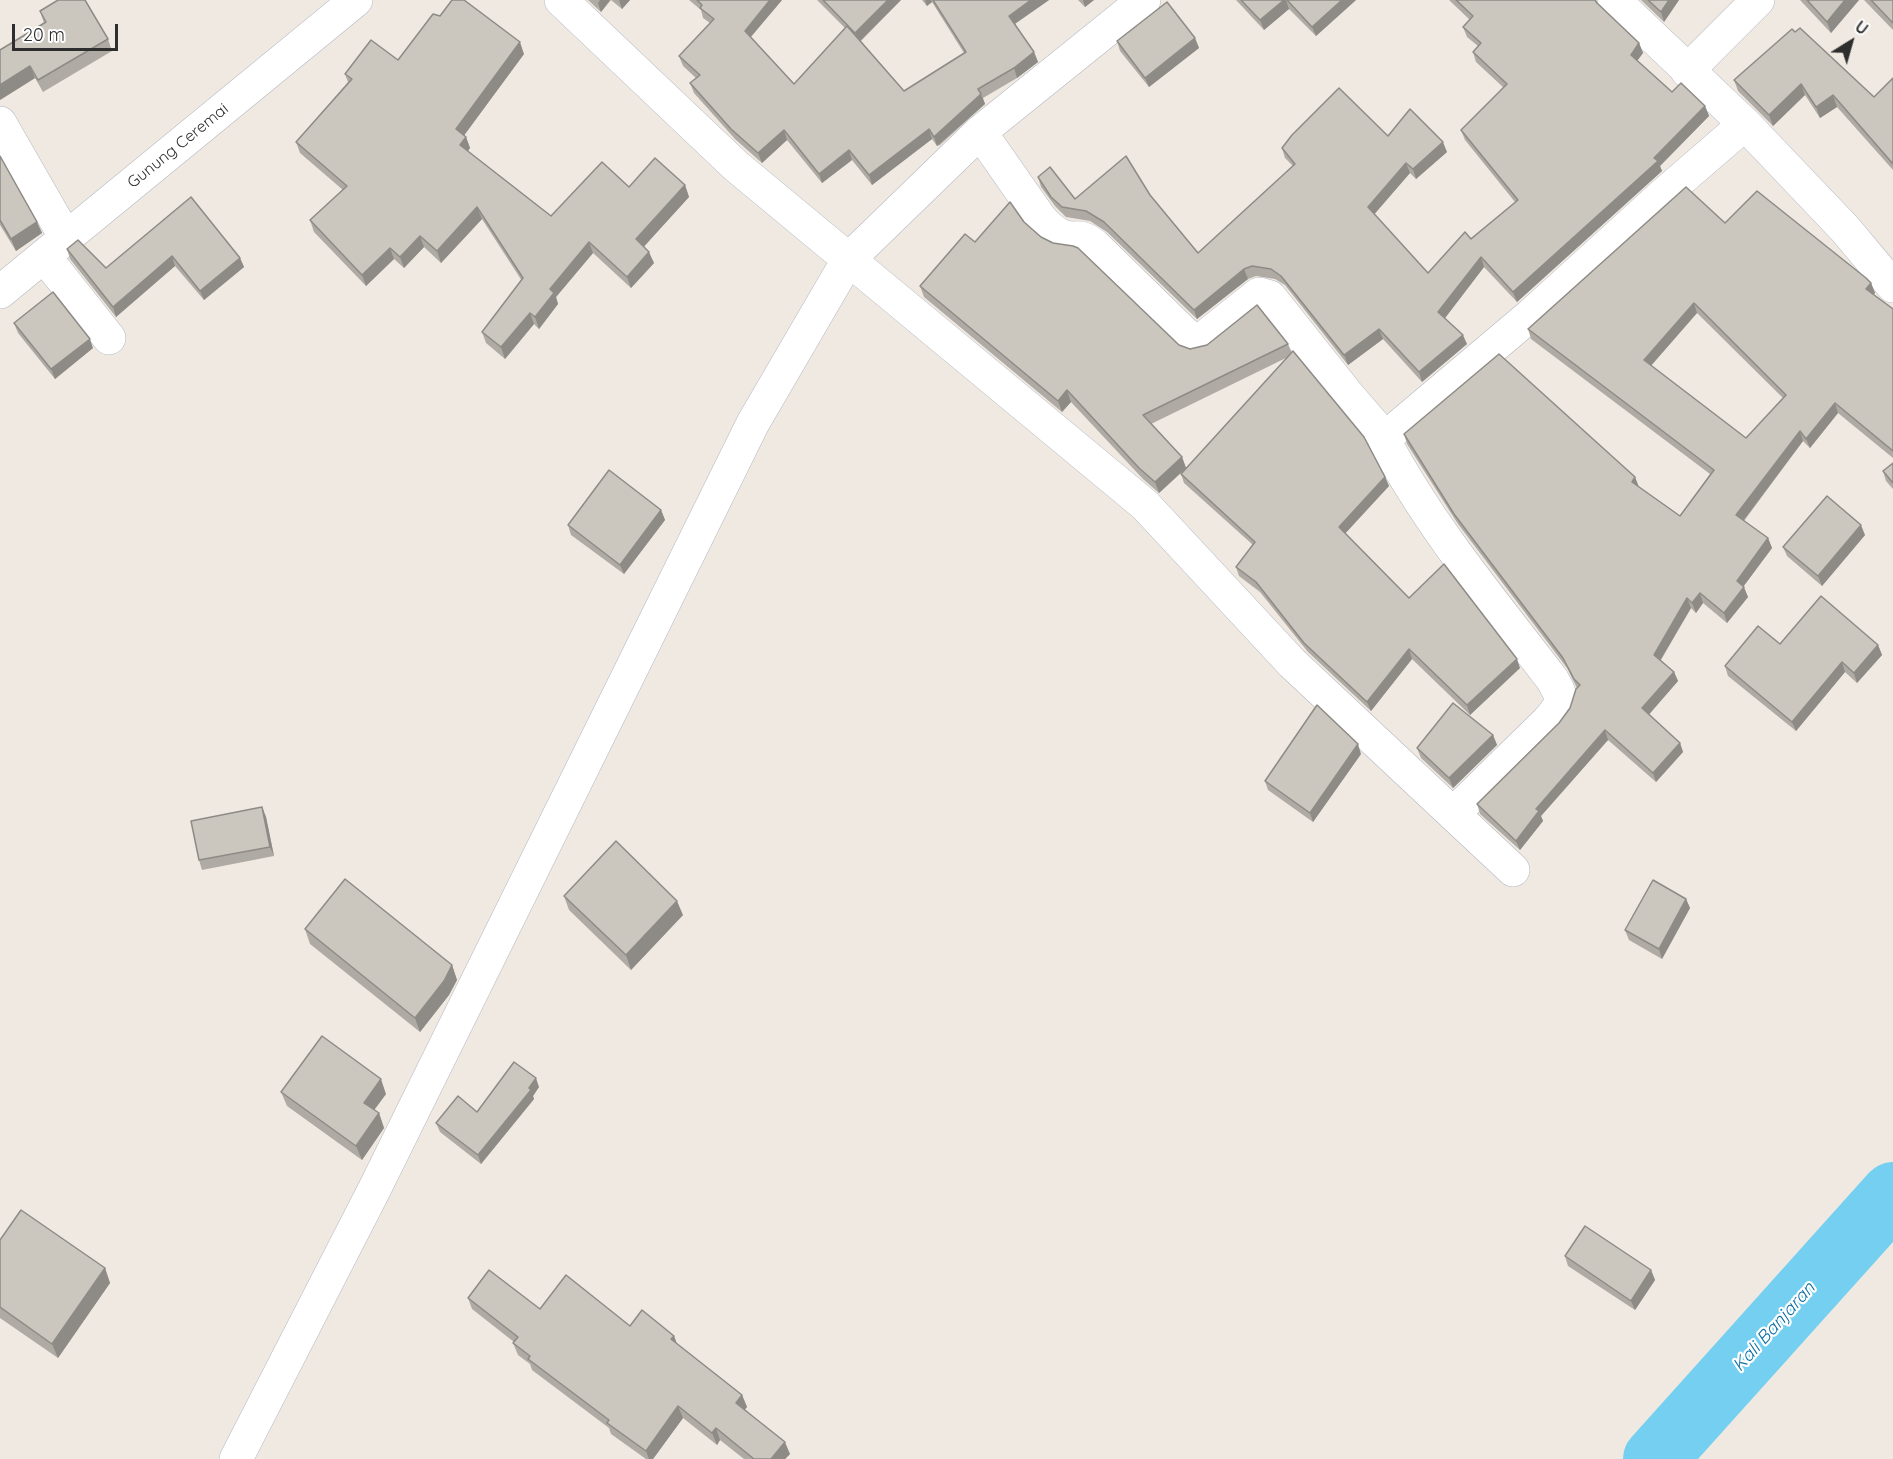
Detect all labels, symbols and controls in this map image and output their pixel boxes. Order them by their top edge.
scale bar [15,12,122,50]
north arrow [1821,12,1881,72]
text: U [1851,16,1872,39]
text: 20 m [23,23,65,46]
street label: Gunung Ceremai [124,99,232,193]
water label: Kali Banjaran [1728,1278,1820,1376]

